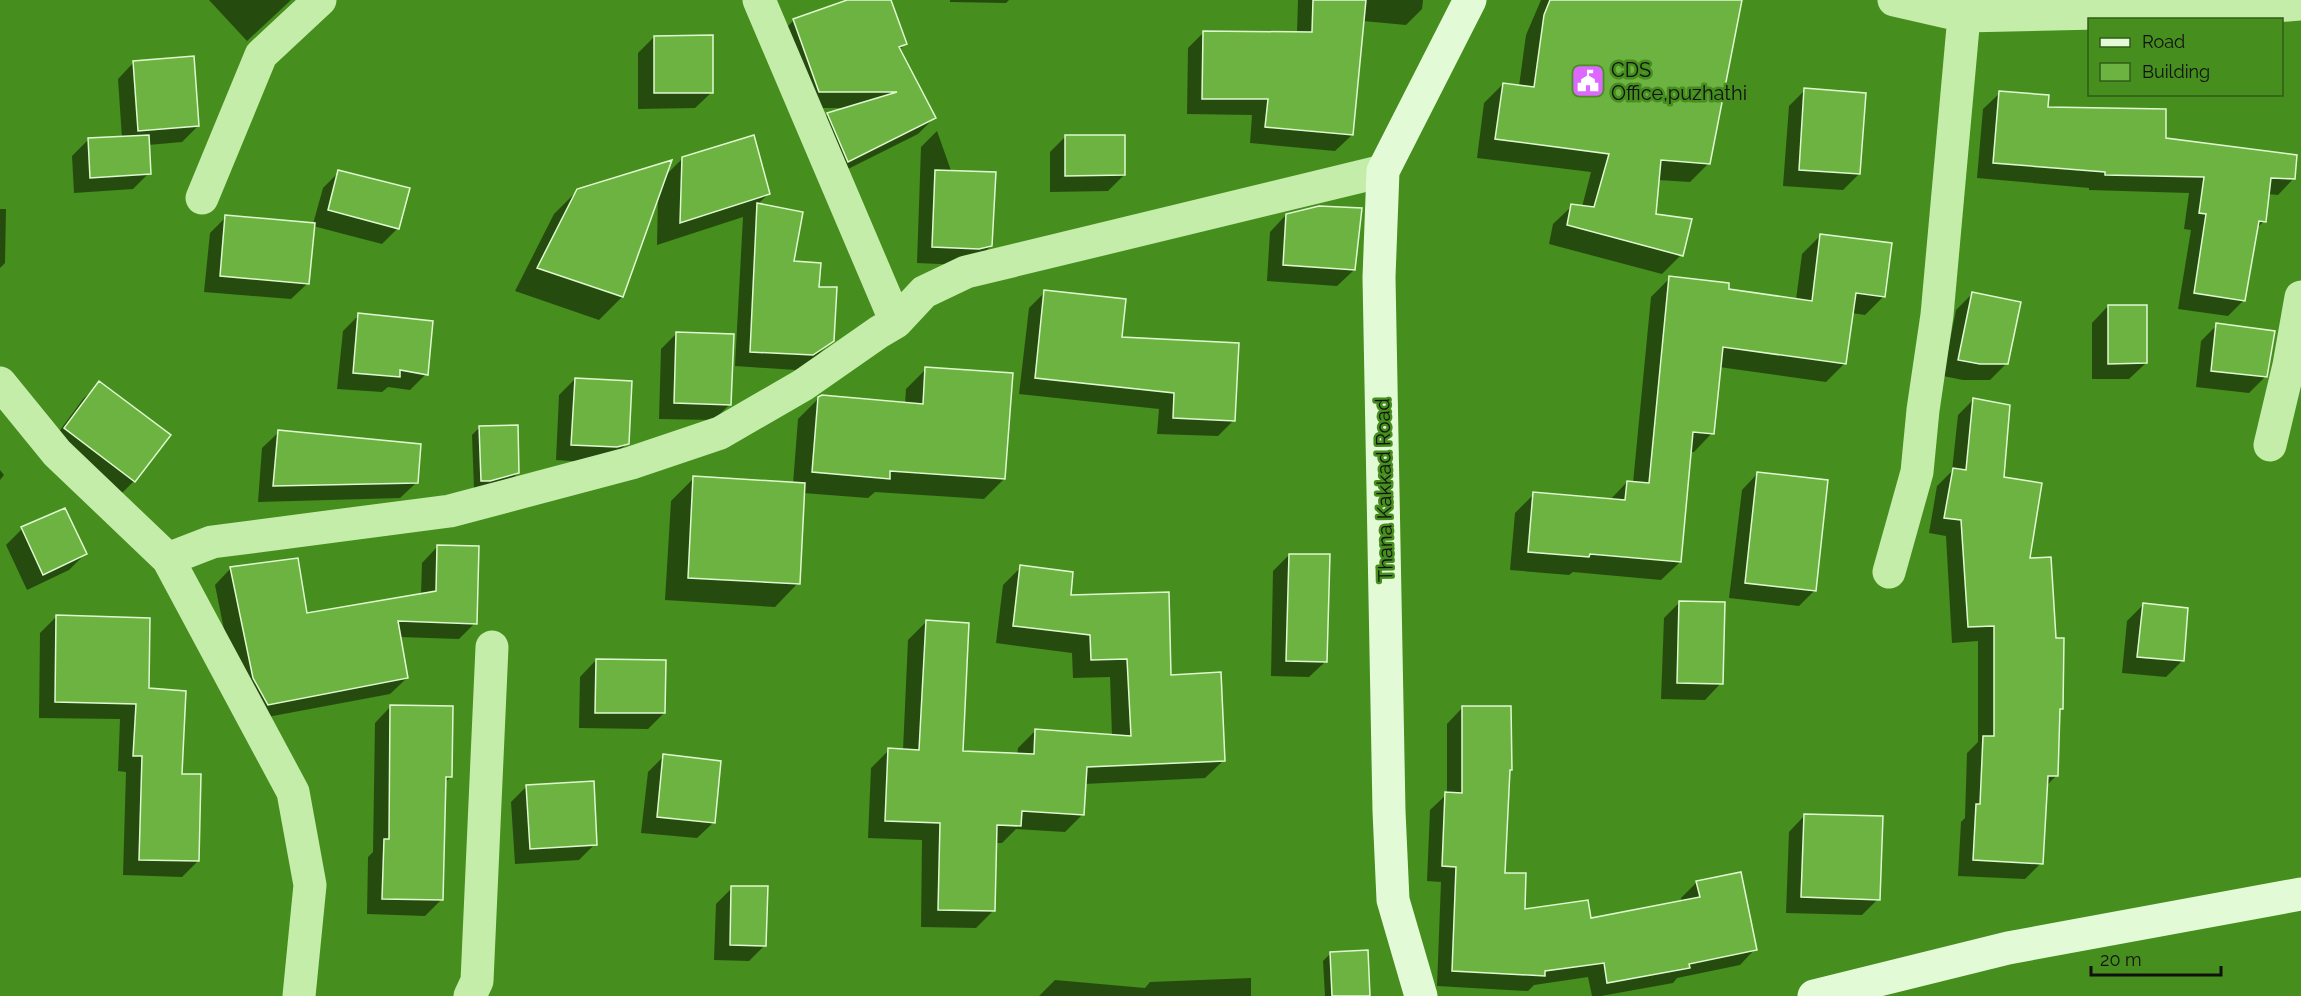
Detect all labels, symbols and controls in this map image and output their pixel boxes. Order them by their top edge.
legend [2088,18,2283,96]
text: Road [2142,31,2185,52]
place label: CDS Office,puzhathi [1611,58,1747,105]
text: Building [2142,61,2210,82]
public building icon: CDS Office,puzhathi [1570,63,1606,99]
street label: Thana Kakkad Road [1370,398,1398,582]
scale bar [2091,939,2222,977]
text: 20 m [2100,949,2142,970]

